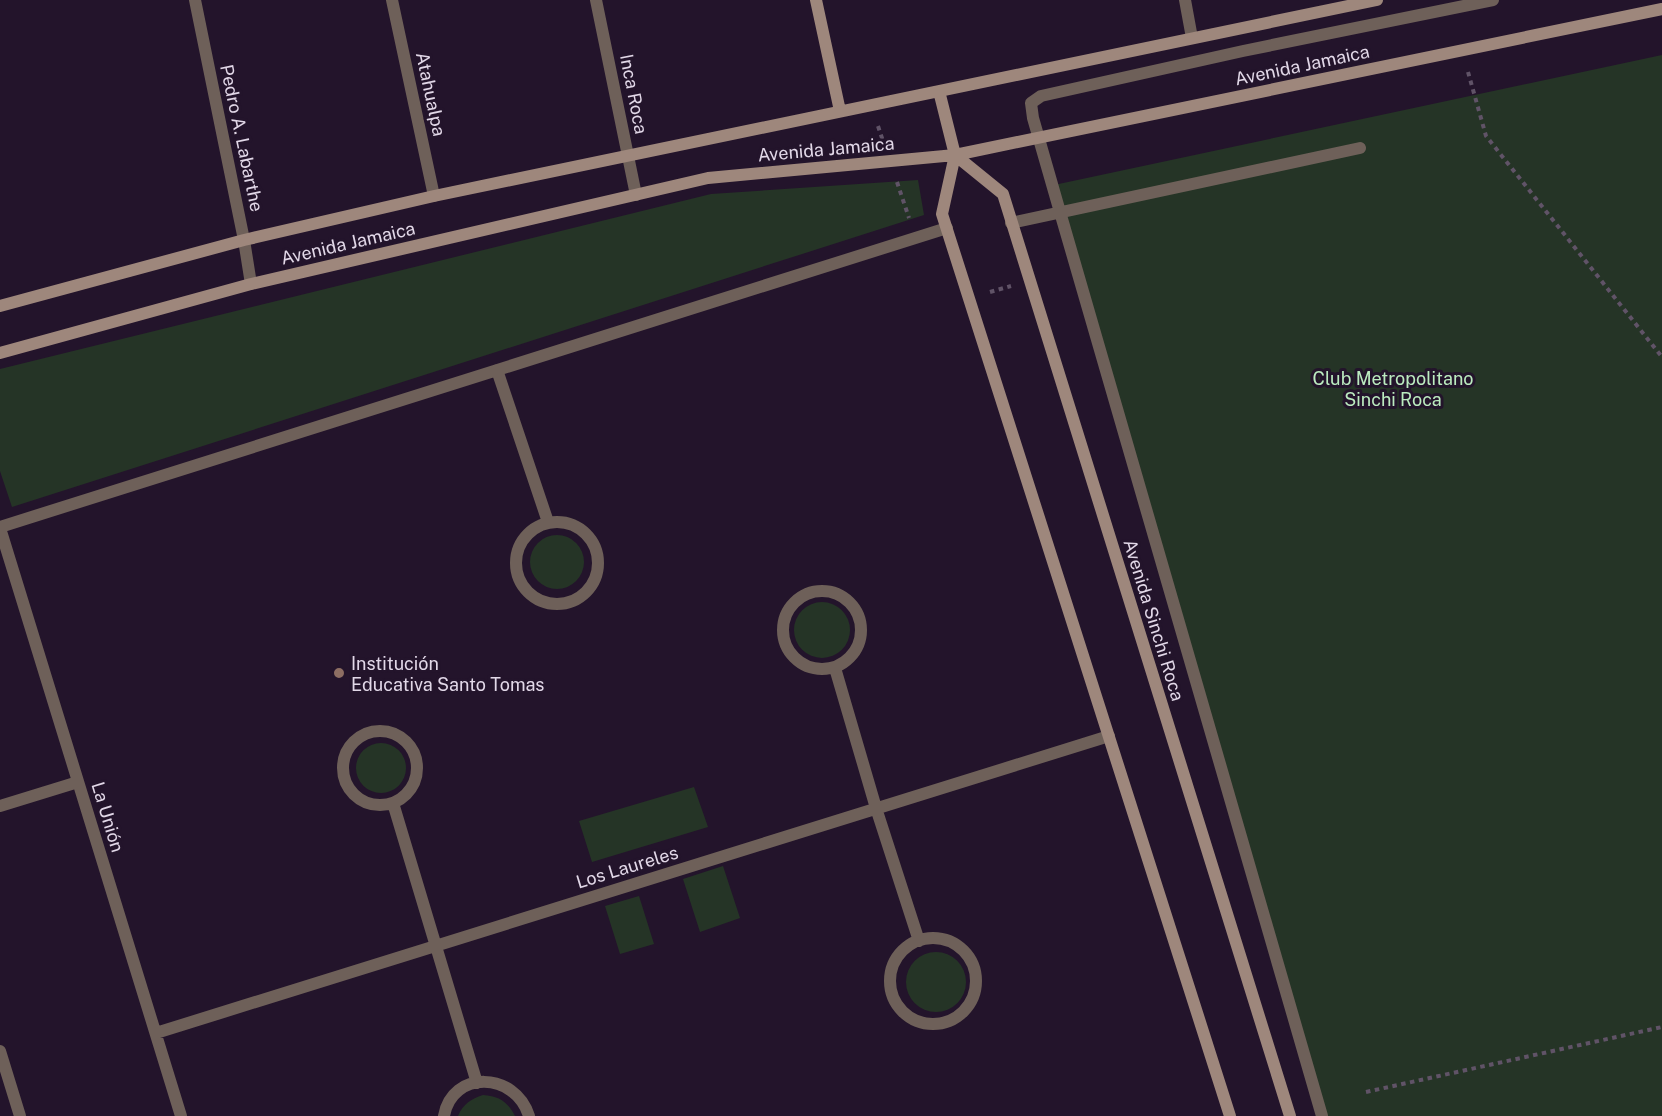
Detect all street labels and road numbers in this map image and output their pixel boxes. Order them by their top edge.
street label: Avenida Jamaica [1233,40,1371,90]
street label: Atahualpa [412,50,450,138]
street label: Inca Roca [616,52,652,136]
street label: Pedro A. Labarthe [216,63,268,213]
street label: Avenida Jamaica [757,133,895,165]
street label: Avenida Jamaica [279,217,417,269]
street label: Avenida Sinchi Roca [1119,536,1189,704]
street label: La Unión [87,779,129,855]
street label: Los Laureles [573,842,681,892]

